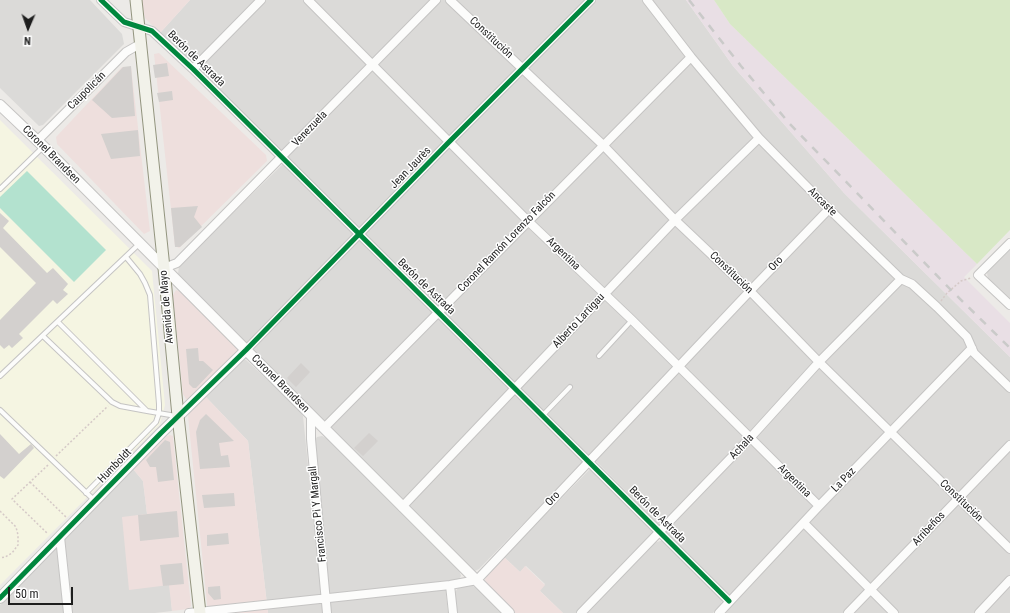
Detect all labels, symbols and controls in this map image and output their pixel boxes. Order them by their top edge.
north arrow [8,8,48,48]
street label: Constitución [466,14,516,62]
street label: Berón de Astrada [165,28,227,90]
text: N [24,34,31,47]
street label: Caupolicán [65,69,109,113]
street label: Venezuela [290,108,330,150]
street label: Coronel Brandsen [19,123,83,187]
street label: Jean Jaurès [388,144,434,192]
street label: Ancaste [805,185,839,219]
street label: Coronel Ramón Lorenzo Falcón [455,189,559,295]
street label: Argentina [543,235,583,273]
street label: Constitución [707,249,755,297]
street label: Oro [766,254,786,274]
street label: Berón de Astrada [395,256,457,318]
street label: Avenida de Mayo [157,270,177,344]
street label: Alberto Lartigau [550,291,608,351]
street label: Coronel Brandsen [248,352,312,416]
street label: Achala [727,432,757,462]
street label: Humboldt [95,446,135,486]
street label: Argentina [775,462,813,500]
street label: Francisco Pi Y Margall [306,465,330,563]
street label: La Paz [829,465,859,495]
street label: Constitución [937,477,985,525]
street label: Berón de Astrada [626,484,688,546]
street label: Oro [543,489,563,509]
street label: Arribeños [910,509,948,549]
scale bar [10,579,75,605]
text: 50 m [15,587,39,601]

